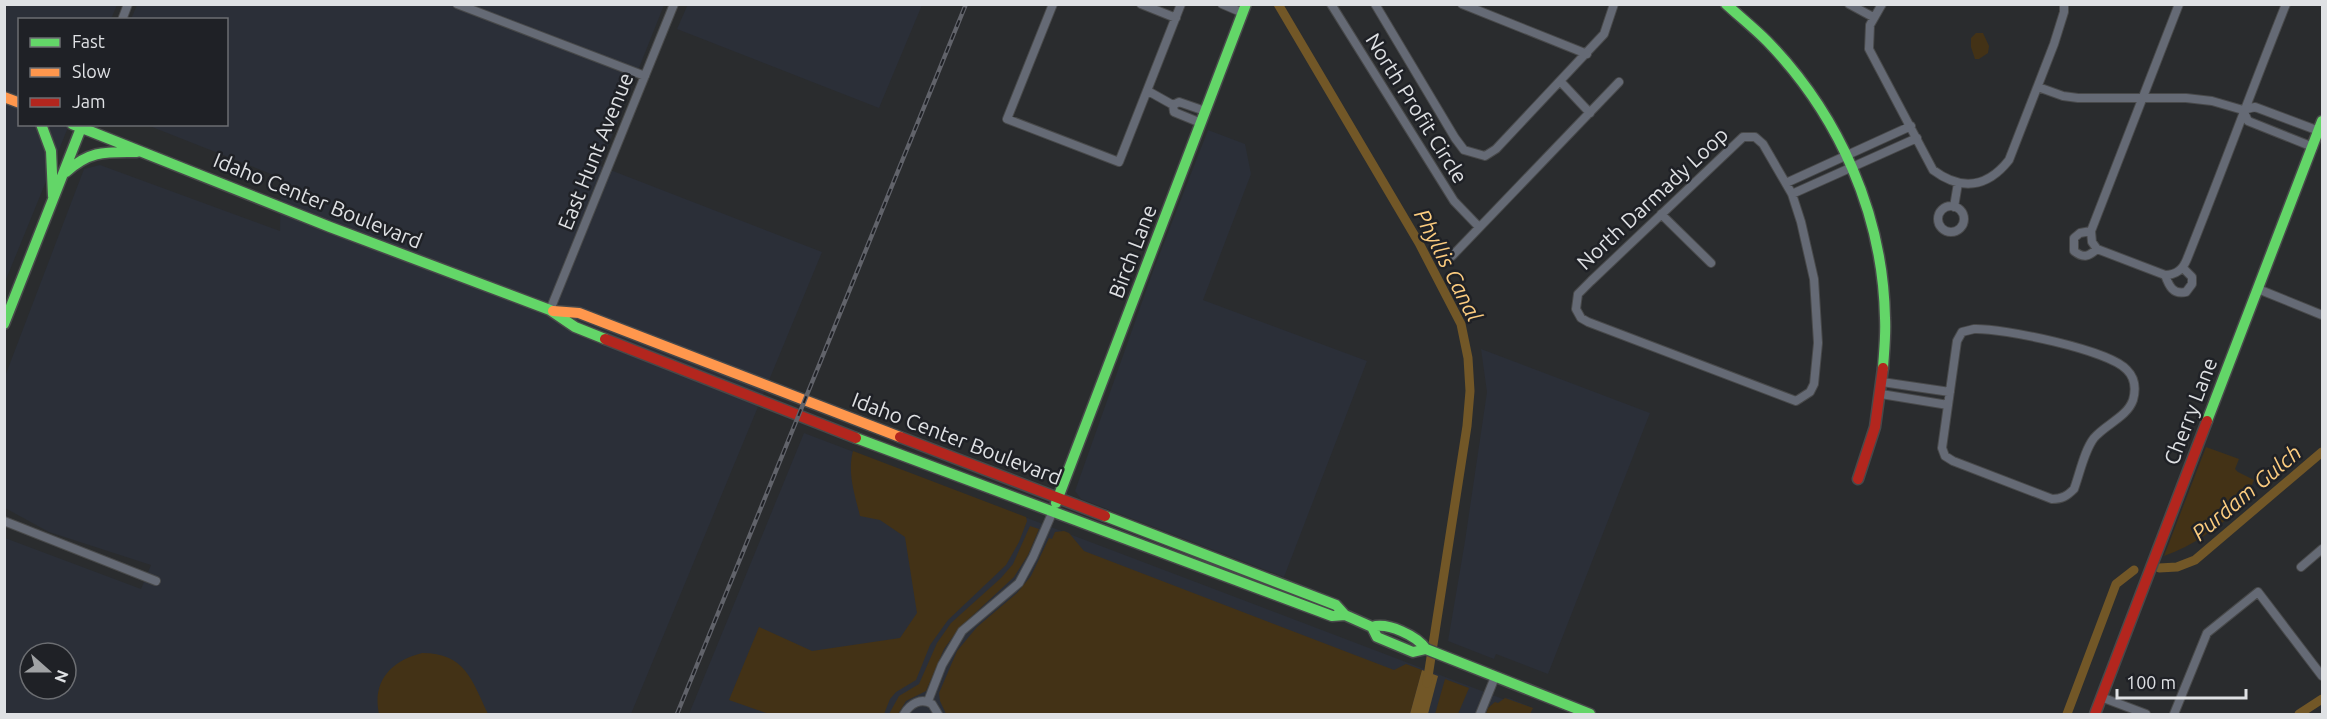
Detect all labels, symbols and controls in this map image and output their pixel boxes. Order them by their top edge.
legend [18,18,228,126]
street label: North Profit Circle [1361,29,1473,187]
text: Fast [72,31,105,51]
text: Slow [72,61,111,81]
street label: East Hunt Avenue [553,69,637,233]
text: Jam [72,91,106,111]
street label: North Darmady Loop [1572,122,1732,274]
street label: Idaho Center Boulevard [210,147,426,253]
street label: Birch Lane [1103,201,1161,301]
water label: Phyllis Canal [1410,205,1488,325]
street label: Cherry Lane [2159,354,2221,468]
street label: Idaho Center Boulevard [849,387,1065,489]
water label: Purdam Gulch [2186,439,2306,545]
north arrow [18,641,78,701]
scale bar [2117,662,2246,700]
text: N [51,668,73,685]
text: 100 m [2126,672,2176,692]

